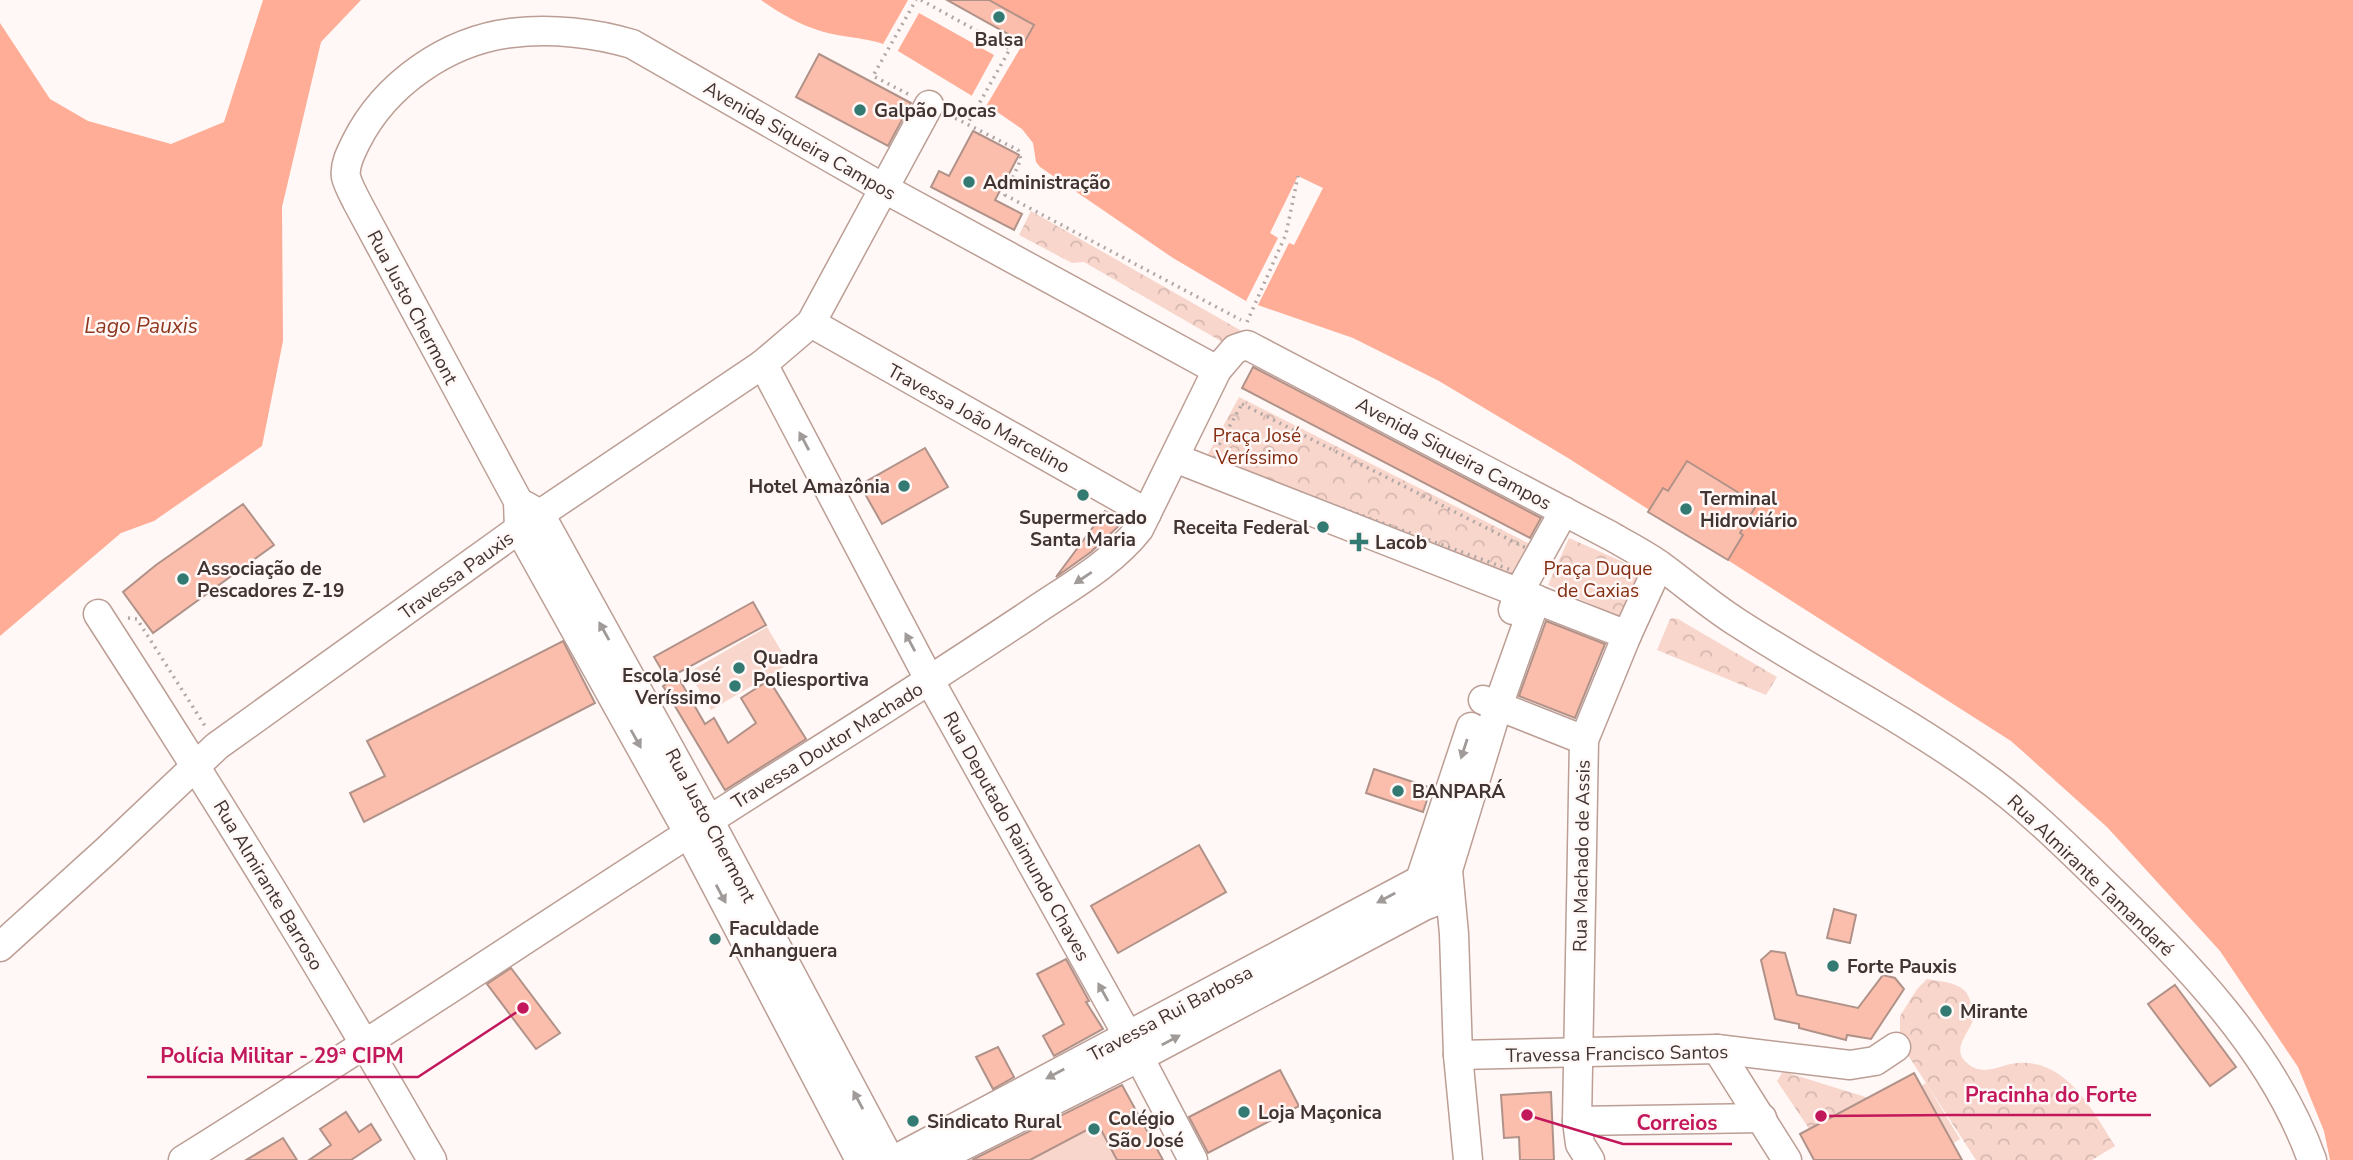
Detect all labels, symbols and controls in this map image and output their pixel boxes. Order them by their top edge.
marker: Balsa [991,9,1007,25]
place label: Balsa [974,27,1024,53]
street label: Avenida Siqueira Campos [699,75,900,207]
place label: Galpão Docas [874,98,996,124]
marker: Galpão Docas [852,102,868,118]
place label: Administração [983,170,1110,196]
marker: Administração [961,174,977,190]
street label: Rua Justo Chermont [361,226,464,389]
water label: Lago Pauxis [84,312,198,340]
street label: Travessa João Marcelino [883,358,1074,480]
street label: Avenida Siqueira Campos [1351,391,1556,517]
park label: Praça José Veríssimo [1213,423,1301,471]
one-way arrow [798,431,810,451]
place label: Hotel Amazônia [748,474,890,500]
marker: Hotel Amazônia [896,478,912,494]
place label: Terminal Hidroviário [1700,486,1798,534]
marker: Supermercado Santa Maria [1075,487,1091,503]
marker: Terminal Hidroviário [1678,501,1694,517]
place label: Supermercado Santa Maria [1019,505,1147,553]
place label: Receita Federal [1173,515,1309,541]
marker: Receita Federal [1315,519,1331,535]
street label: Travessa Pauxis [394,525,519,626]
place label: Lacob [1375,530,1427,556]
marker: Lacob [1349,532,1369,552]
place label: Associação de Pescadores Z-19 [197,556,344,604]
park label: Praça Duque de Caxias [1544,556,1652,604]
marker: Associação de Pescadores Z-19 [175,571,191,587]
one-way arrow [1074,571,1092,585]
one-way arrow [599,621,610,641]
one-way arrow [905,632,917,652]
place label: Quadra Poliesportiva [753,645,869,693]
marker: Quadra Poliesportiva [731,660,747,676]
place label: Escola José Veríssimo [622,663,721,711]
street label: Travessa Doutor Machado [727,676,928,816]
marker: Escola José Veríssimo [727,678,743,694]
street label: Rua Deputado Raimundo Chaves [937,707,1096,966]
one-way arrow [630,729,642,749]
one-way arrow [1458,739,1469,760]
street label: Rua Justo Chermont [659,744,762,907]
street label: Rua Machado de Assis [1567,760,1597,952]
place label: BANPARÁ [1412,779,1506,805]
marker: BANPARÁ [1390,783,1406,799]
street label: Rua Almirante Tamandaré [2001,789,2179,962]
street label: Rua Almirante Barroso [207,796,329,975]
one-way arrow [715,884,726,904]
one-way arrow [1376,892,1396,904]
place label: Faculdade Anhanguera [729,916,837,964]
marker: Faculdade Anhanguera [707,931,723,947]
place label: Forte Pauxis [1847,954,1957,980]
marker: Forte Pauxis [1825,958,1841,974]
street label: Travessa Rui Barbosa [1084,959,1257,1068]
one-way arrow [1097,982,1109,1001]
place label: Mirante [1960,999,2028,1025]
marker: Mirante [1938,1003,1954,1019]
callout: Polícia Militar - 29ª CIPM [147,1035,418,1077]
one-way arrow [1161,1035,1181,1046]
street label: Travessa Francisco Santos [1505,1039,1729,1069]
text: Polícia Militar - 29ª CIPM [160,1042,404,1070]
one-way arrow [1045,1068,1065,1080]
callout: Pracinha do Forte [1951,1073,2151,1115]
text: Pracinha do Forte [1965,1081,2137,1109]
one-way arrow [853,1090,864,1110]
place label: Loja Maçonica [1258,1100,1382,1126]
callout: Correios [1623,1102,1732,1144]
marker: Loja Maçonica [1236,1104,1252,1120]
place label: Colégio São José [1108,1106,1184,1154]
place label: Sindicato Rural [927,1109,1062,1135]
text: Correios [1637,1109,1718,1137]
marker: Sindicato Rural [905,1113,921,1129]
marker: Colégio São José [1086,1121,1102,1137]

